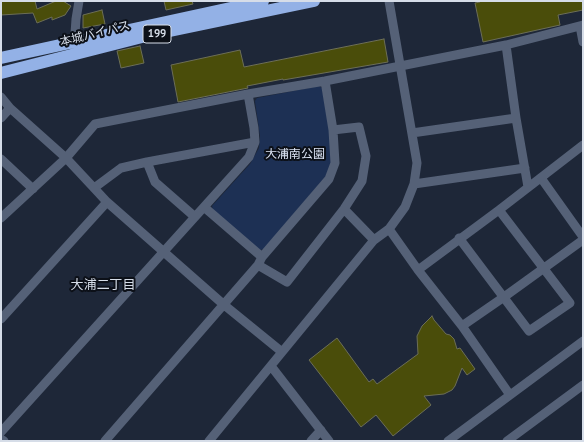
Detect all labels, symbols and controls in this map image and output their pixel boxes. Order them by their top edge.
street label: 本城バイパス [58,18,132,50]
road number: 199 [143,25,171,43]
park label: 大浦南公園 [265,148,325,162]
district label: 大浦二丁目 [71,277,135,293]

